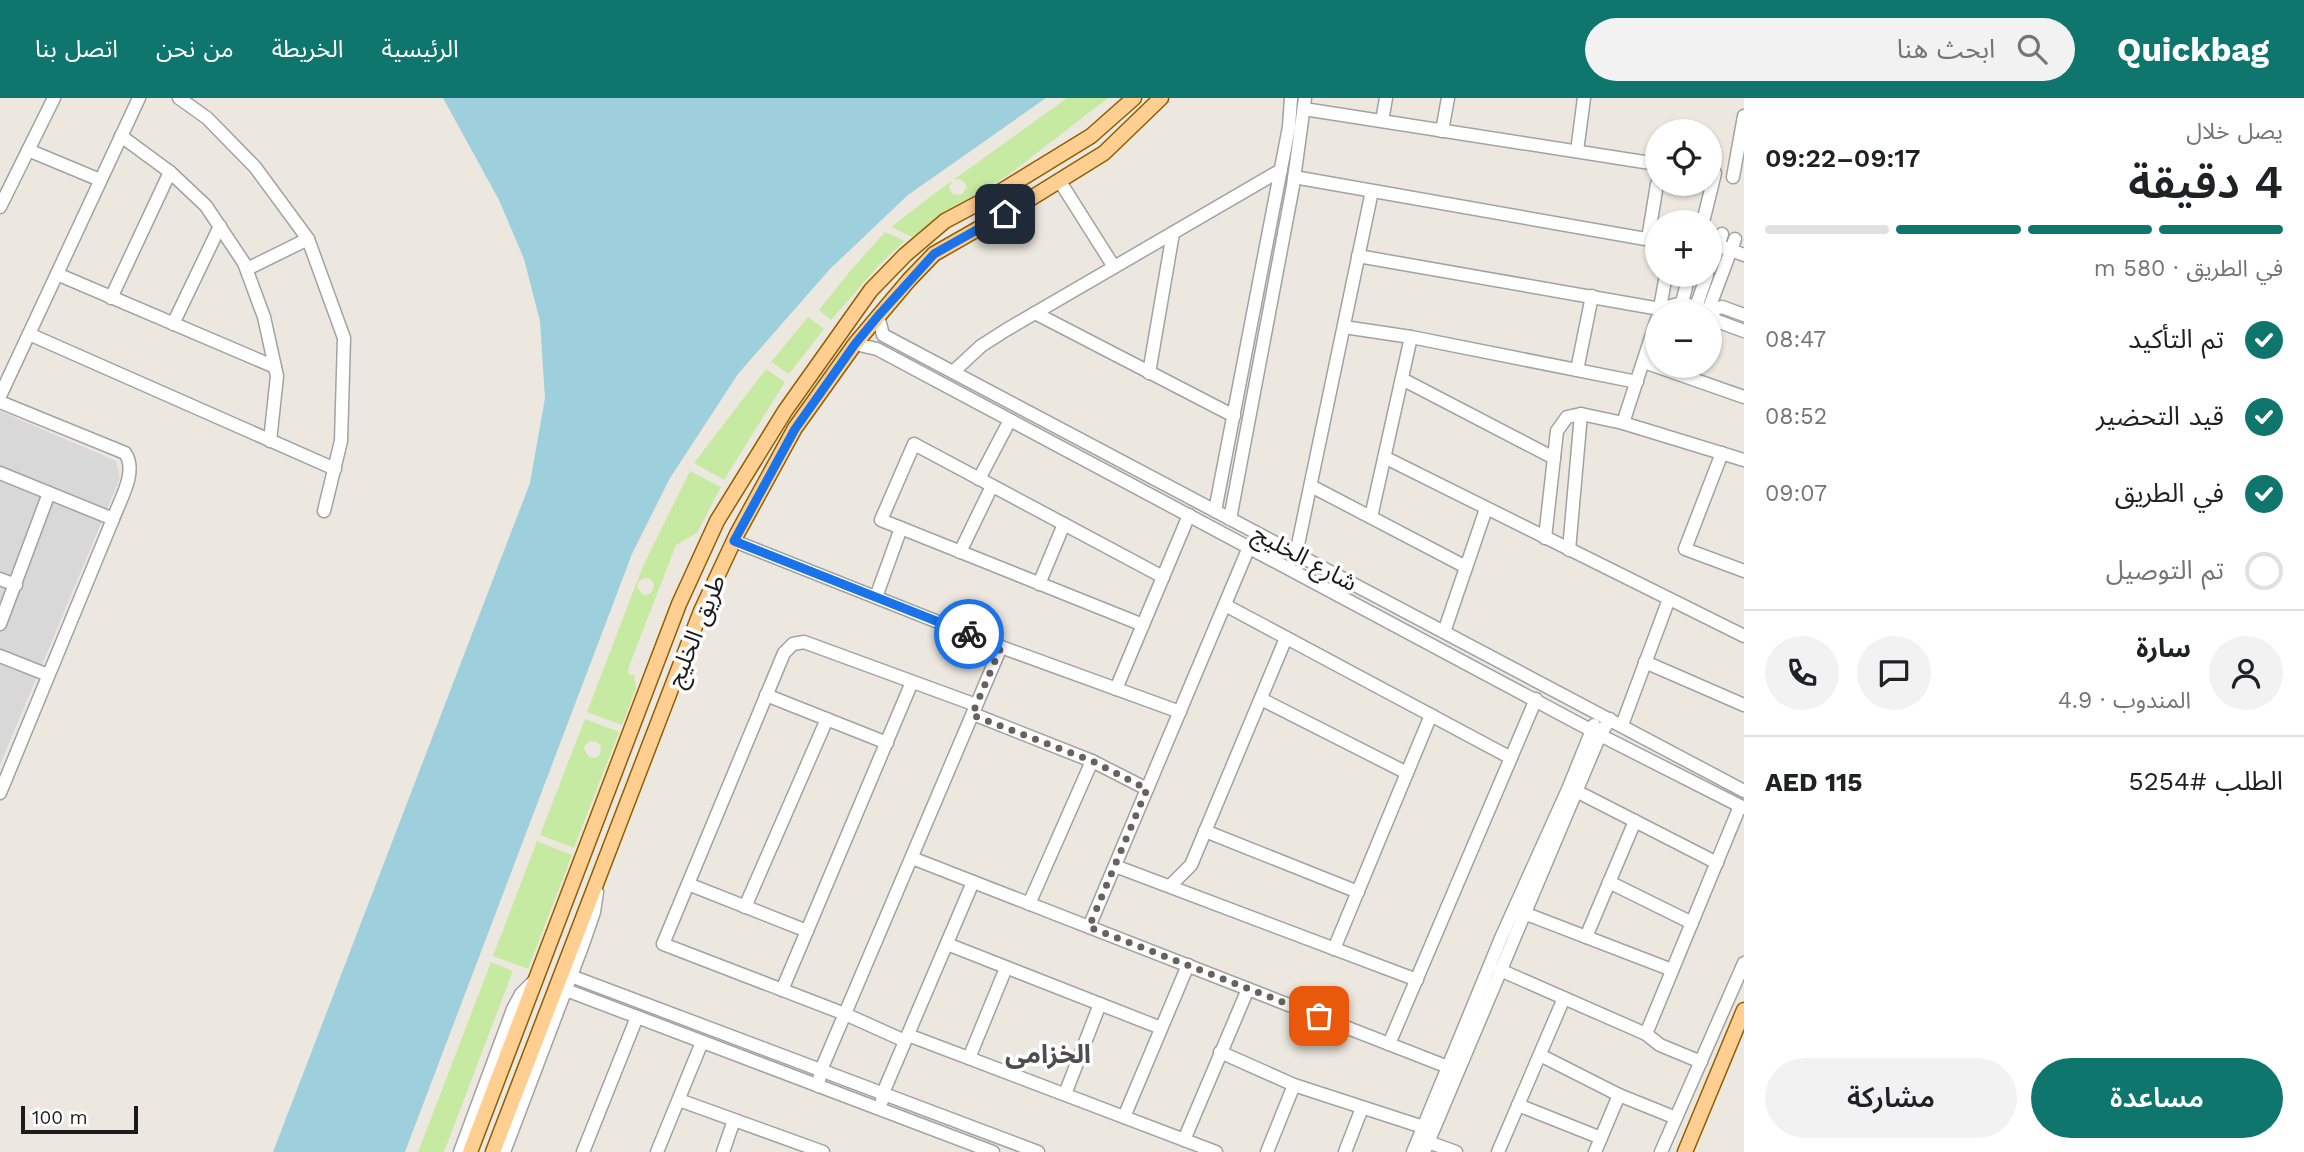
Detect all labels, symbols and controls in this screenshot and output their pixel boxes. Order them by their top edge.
search box [1585,18,2075,81]
icon: search [2013,30,2051,68]
text: Quickbag [2117,30,2269,69]
text: ابحث هنا [1897,34,1995,64]
text: اتصل بنا [35,35,118,63]
text: من نحن [156,35,234,63]
text: الخريطة [272,35,344,63]
text: الرئيسية [382,35,459,63]
text: يصل خلال [2186,118,2283,145]
map controls [1645,119,1722,378]
button: locate [1645,119,1722,196]
text: 09:17–09:22 [1765,143,1920,173]
text: 4 دقيقة [2128,155,2283,209]
pin [975,184,1035,244]
icon: home [986,195,1024,233]
button: + [1645,210,1722,287]
text: في الطريق · 580 m [2094,255,2283,282]
button: − [1645,301,1722,378]
icon: check [2245,321,2283,359]
text: تم التأكيد [2128,324,2224,354]
text: 08:47 [1765,326,1826,353]
icon: check [2245,398,2283,436]
text: قيد التحضير [2096,401,2224,431]
text: 08:52 [1765,403,1827,430]
icon: check [2245,475,2283,513]
text: في الطريق [2115,478,2224,508]
text: 09:07 [1765,480,1827,507]
street label: شارع الخليج [1247,519,1362,600]
text: تم التوصيل [2106,555,2224,585]
street label: طريق الخليج [661,571,734,692]
courier [934,599,1004,669]
icon: bike [950,615,988,653]
text: سارة [2136,633,2191,663]
button: phone [1765,636,1839,710]
button: chat [1857,636,1931,710]
button: person [2209,636,2283,710]
text: المندوب · 4.9 [2058,687,2191,714]
text: الطلب #5254 [2129,766,2283,796]
text: AED 115 [1765,767,1862,797]
pin [1289,986,1349,1046]
icon: bag [1300,997,1338,1035]
district label: الخزامى [1005,1039,1091,1069]
button: مشاركة [1765,1058,2017,1138]
button: مساعدة [2031,1058,2283,1138]
scale bar [21,1103,138,1135]
text: 100 m [32,1106,88,1129]

